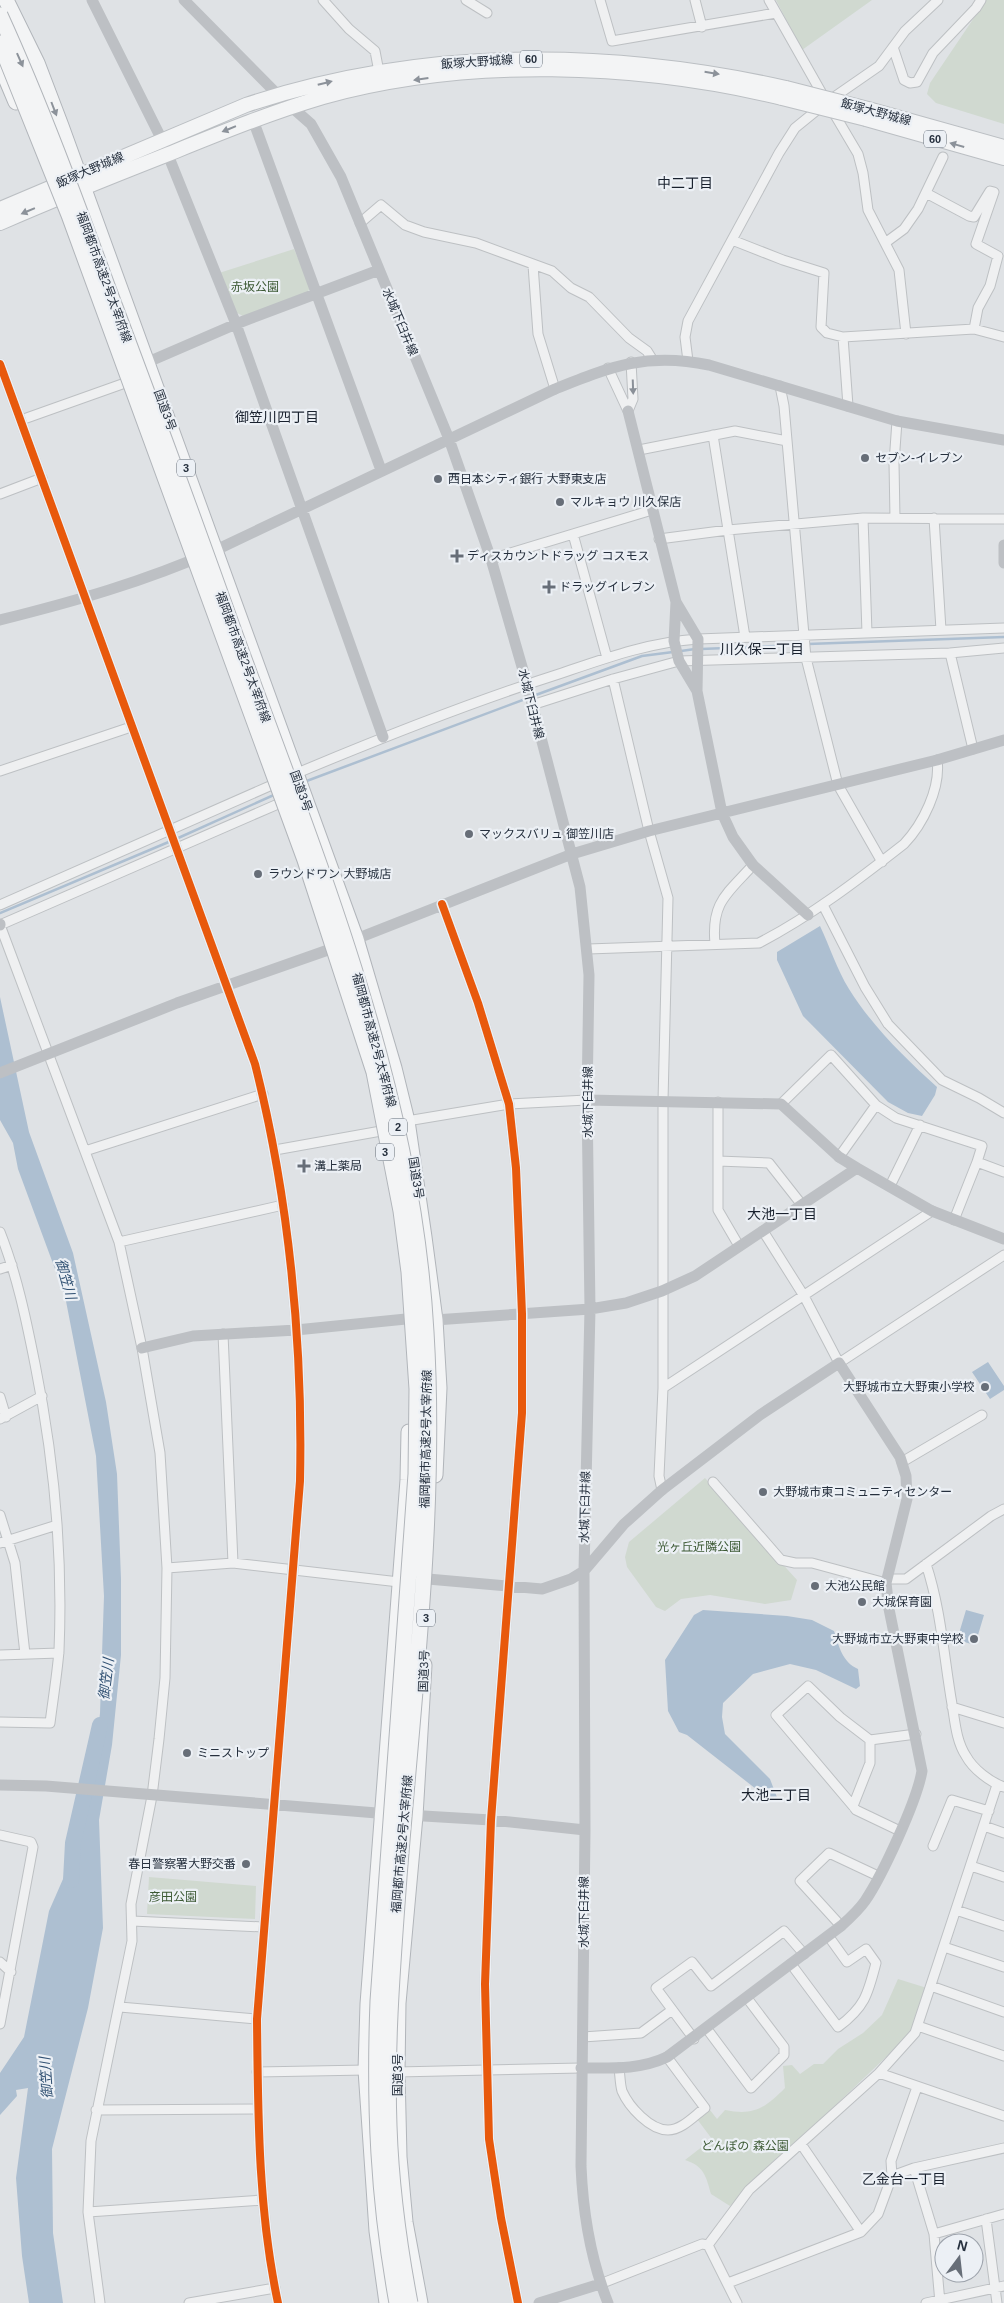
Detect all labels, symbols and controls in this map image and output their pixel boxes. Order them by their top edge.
road number: 60 [520,51,542,68]
one-way arrow [16,53,24,67]
street label: 飯塚大野城線 [441,53,513,71]
one-way arrow [705,69,721,77]
one-way arrow [413,75,429,83]
one-way arrow [318,79,333,87]
street label: 飯塚大野城線 [839,96,913,128]
one-way arrow [51,101,58,116]
one-way arrow [221,125,236,133]
road number: 60 [924,130,946,148]
one-way arrow [949,141,965,149]
street label: 飯塚大野城線 [54,149,126,191]
district label: 中二丁目 [657,175,713,191]
one-way arrow [21,207,35,215]
street label: 福岡都市高速2号太宰府線 [74,209,134,345]
park label: 赤坂公園 [231,280,279,294]
street label: 水城下臼井線 [379,286,421,358]
one-way arrow [629,379,637,395]
street label: 国道3号 [151,388,179,432]
district label: 御笠川四丁目 [235,409,319,425]
place label: セブン-イレブン [875,451,963,465]
marker: セブン-イレブン [859,452,871,464]
road number: 3 [177,459,195,476]
place label: 西日本シティ銀行 大野東支店 [448,472,607,486]
marker: 西日本シティ銀行 大野東支店 [432,473,444,485]
place label: マルキョウ 川久保店 [570,495,681,509]
marker: マルキョウ 川久保店 [554,496,566,508]
place label: ディスカウントドラッグ コスモス [467,549,650,563]
marker: ディスカウントドラッグ コスモス [451,550,463,562]
place label: ドラッグイレブン [559,580,655,594]
marker: ドラッグイレブン [543,581,555,593]
street label: 福岡都市高速2号太宰府線 [213,589,273,725]
district label: 川久保一丁目 [720,641,804,657]
street label: 水城下臼井線 [515,667,547,741]
street label: 国道3号 [287,769,315,813]
place label: マックスバリュ 御笠川店 [479,827,614,841]
marker: マックスバリュ 御笠川店 [463,828,475,840]
place label: ラウンドワン 大野城店 [268,867,391,881]
marker: ラウンドワン 大野城店 [252,868,264,880]
street label: 福岡都市高速2号太宰府線 [349,971,399,1109]
street label: 水城下臼井線 [581,1066,595,1138]
road number: 2 [389,1118,407,1136]
road number: 3 [376,1144,394,1160]
street label: 国道3号 [406,1156,426,1200]
place label: 溝上薬局 [314,1159,362,1173]
marker: 溝上薬局 [298,1160,310,1172]
district label: 大池一丁目 [747,1206,817,1222]
water label: 御笠川 [53,1257,80,1303]
street label: 福岡都市高速2号太宰府線 [418,1370,434,1508]
place label: 大野城市立大野東小学校 [843,1380,975,1394]
marker: 大野城市立大野東小学校 [979,1381,991,1393]
street label: 水城下臼井線 [577,1471,593,1543]
place label: 大野城市東コミュニティセンター [773,1485,952,1499]
marker: 大野城市東コミュニティセンター [757,1486,769,1498]
park label: 光ヶ丘近隣公園 [657,1540,741,1554]
place label: 大池公民館 [825,1579,885,1593]
marker: 大池公民館 [809,1580,821,1592]
place label: 大城保育園 [872,1595,932,1609]
marker: 大城保育園 [856,1596,868,1608]
road number: 3 [417,1610,435,1626]
place label: 大野城市立大野東中学校 [832,1632,964,1646]
marker: 大野城市立大野東中学校 [968,1633,980,1645]
street label: 国道3号 [416,1649,432,1693]
water label: 御笠川 [96,1655,117,1701]
place label: ミニストップ [197,1746,269,1760]
marker: ミニストップ [181,1747,193,1759]
street label: 福岡都市高速2号太宰府線 [389,1774,415,1914]
district label: 大池二丁目 [741,1787,811,1803]
place label: 春日警察署大野交番 [128,1857,236,1871]
marker: 春日警察署大野交番 [240,1858,252,1870]
street label: 水城下臼井線 [577,1876,591,1948]
park label: 彦田公園 [149,1890,197,1904]
water label: 御笠川 [36,2054,55,2100]
street label: 国道3号 [391,2054,405,2096]
park label: どんぽの 森公園 [701,2139,789,2153]
district label: 乙金台一丁目 [862,2171,946,2187]
north arrow [934,2233,984,2283]
text: N [955,2236,969,2254]

